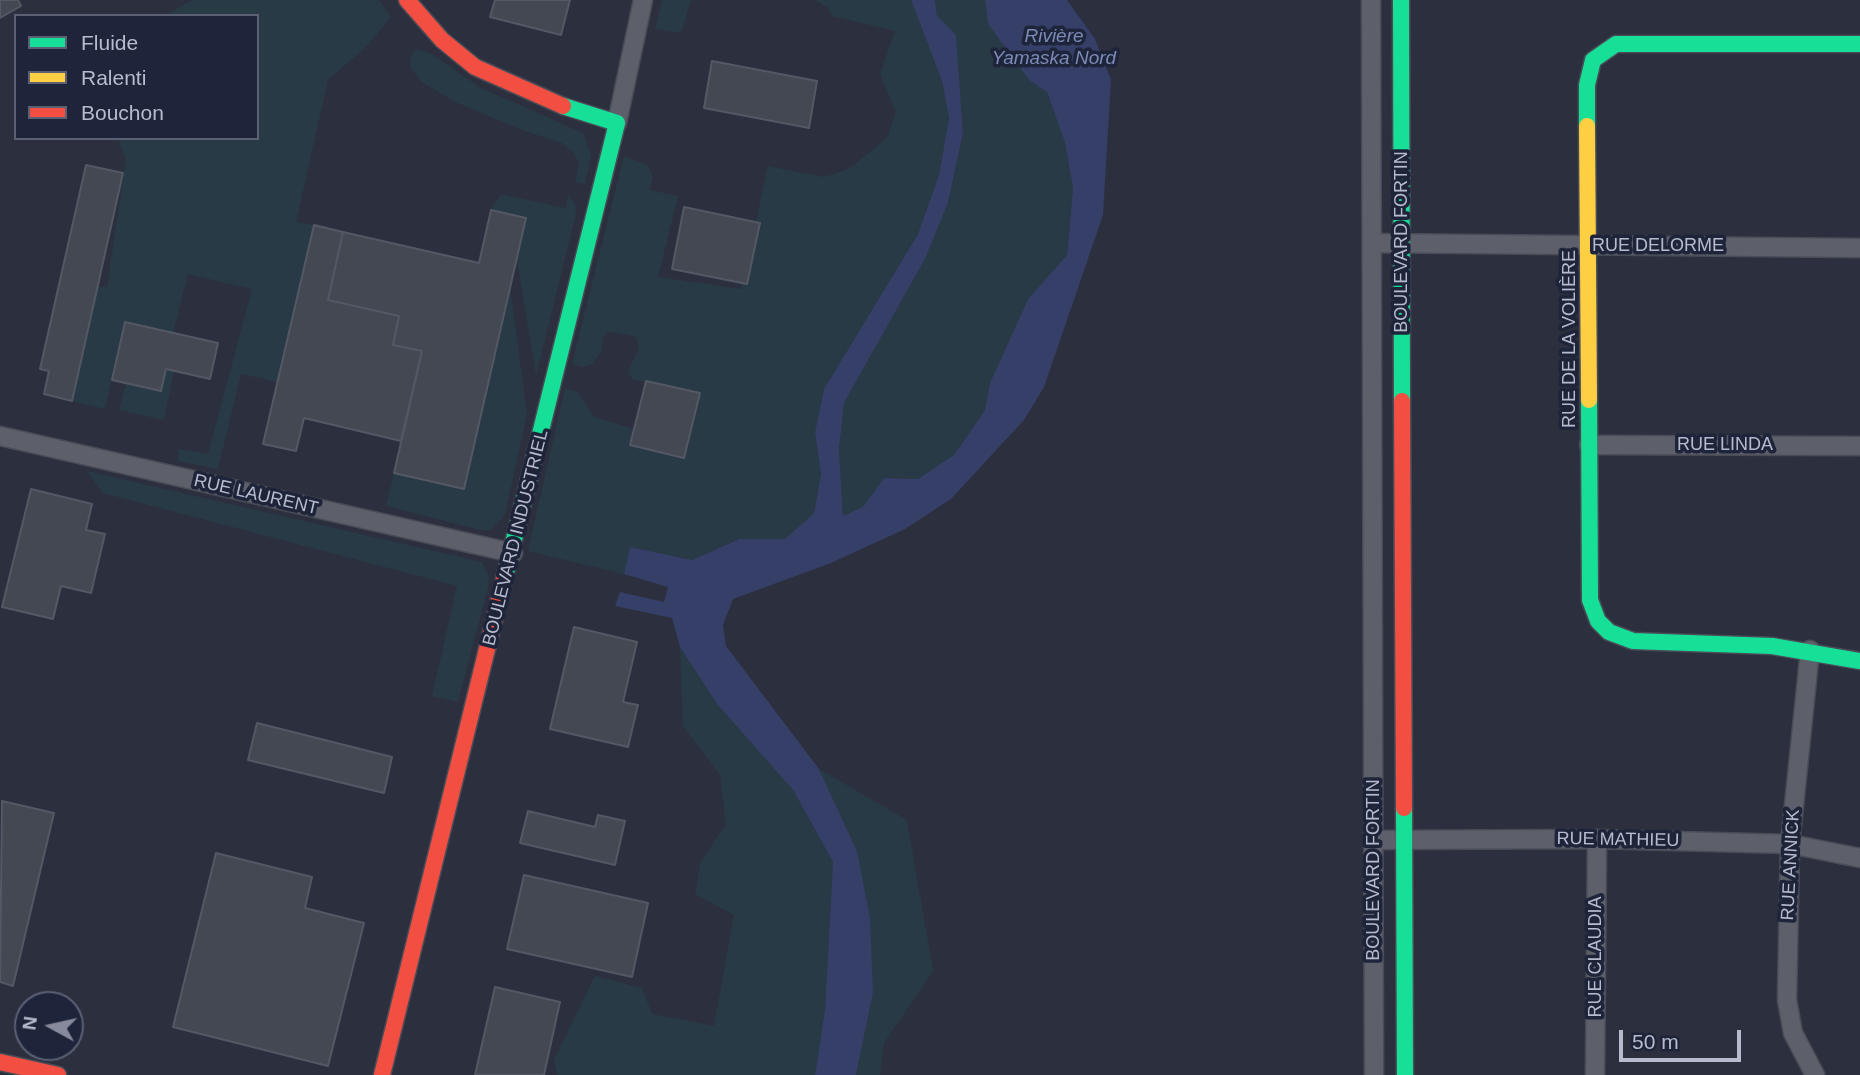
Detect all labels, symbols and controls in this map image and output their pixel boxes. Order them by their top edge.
legend [14,14,259,140]
water label: Rivière Yamaska Nord [992,26,1116,70]
text: Fluide [81,31,138,54]
text: Ralenti [81,66,146,89]
text: Bouchon [81,101,164,124]
street label: BOULEVARD FORTIN [1391,151,1413,333]
street label: RUE DELORME [1592,235,1724,257]
street label: RUE DE LA VOLIÈRE [1559,250,1581,428]
street label: BOULEVARD INDUSTRIEL [479,428,553,648]
street label: RUE LINDA [1677,434,1773,456]
street label: RUE LAURENT [192,470,320,520]
street label: BOULEVARD FORTIN [1363,779,1385,961]
street label: RUE ANNICK [1777,809,1805,921]
street label: RUE MATHIEU [1556,828,1680,852]
street label: RUE CLAUDIA [1585,896,1607,1018]
north arrow [14,991,84,1061]
text: N [18,1015,41,1032]
scale bar [1622,1016,1744,1060]
text: 50 m [1632,1030,1679,1053]

